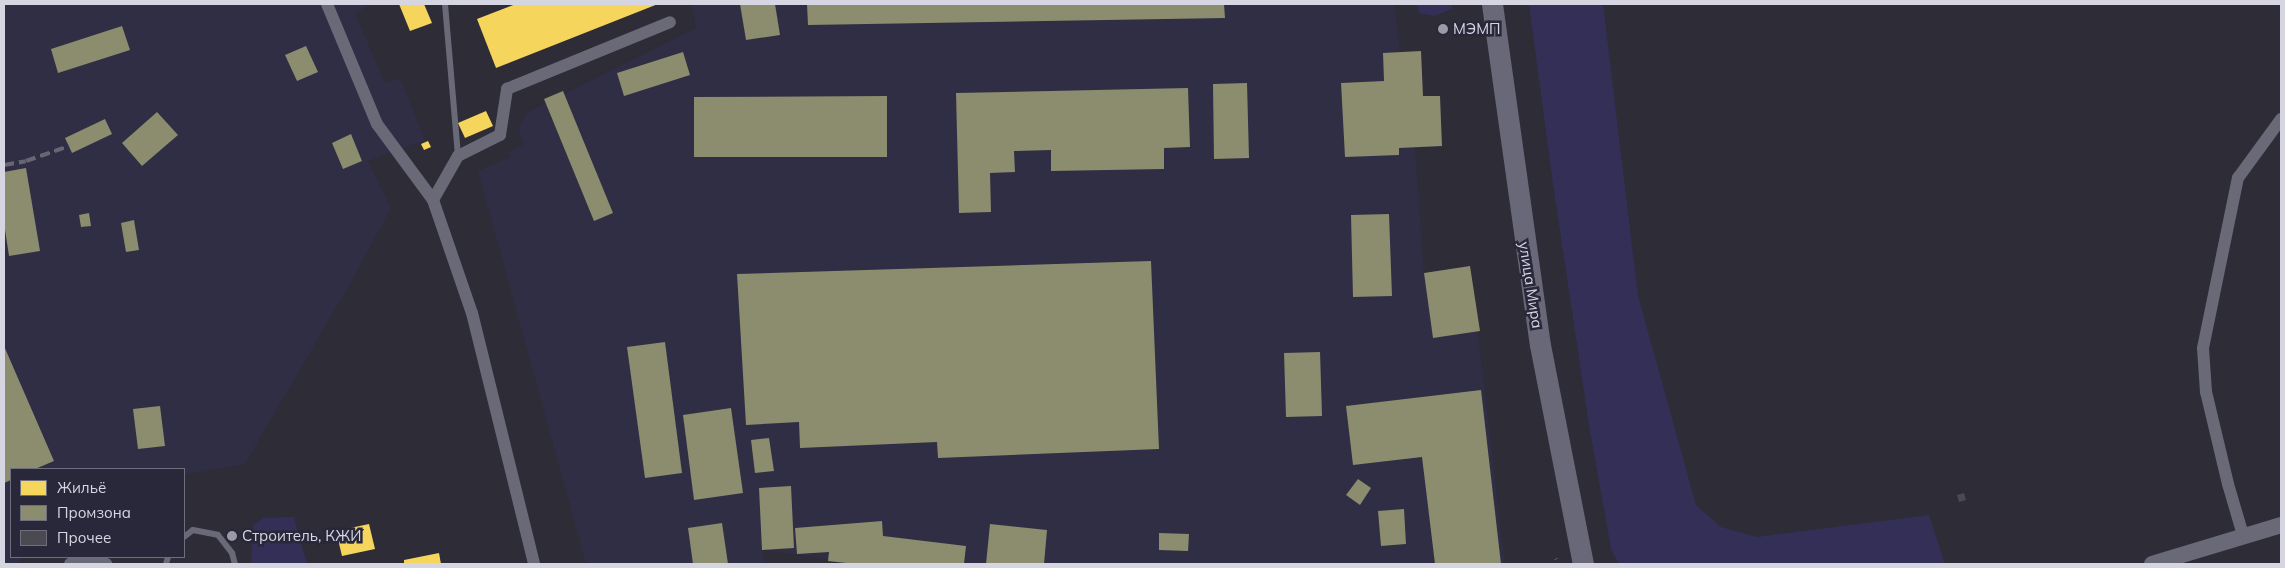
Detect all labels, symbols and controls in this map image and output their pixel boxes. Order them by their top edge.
place label: МЭМП [1453,20,1501,38]
marker: МЭМП [1437,23,1449,35]
street label: улица Мира [1515,240,1547,330]
legend [10,468,185,558]
text: Жильё [57,478,106,497]
text: Промзона [57,503,131,522]
place label: Строитель, КЖИ [242,527,361,545]
text: Прочее [57,528,111,547]
marker: Строитель, КЖИ [226,530,238,542]

